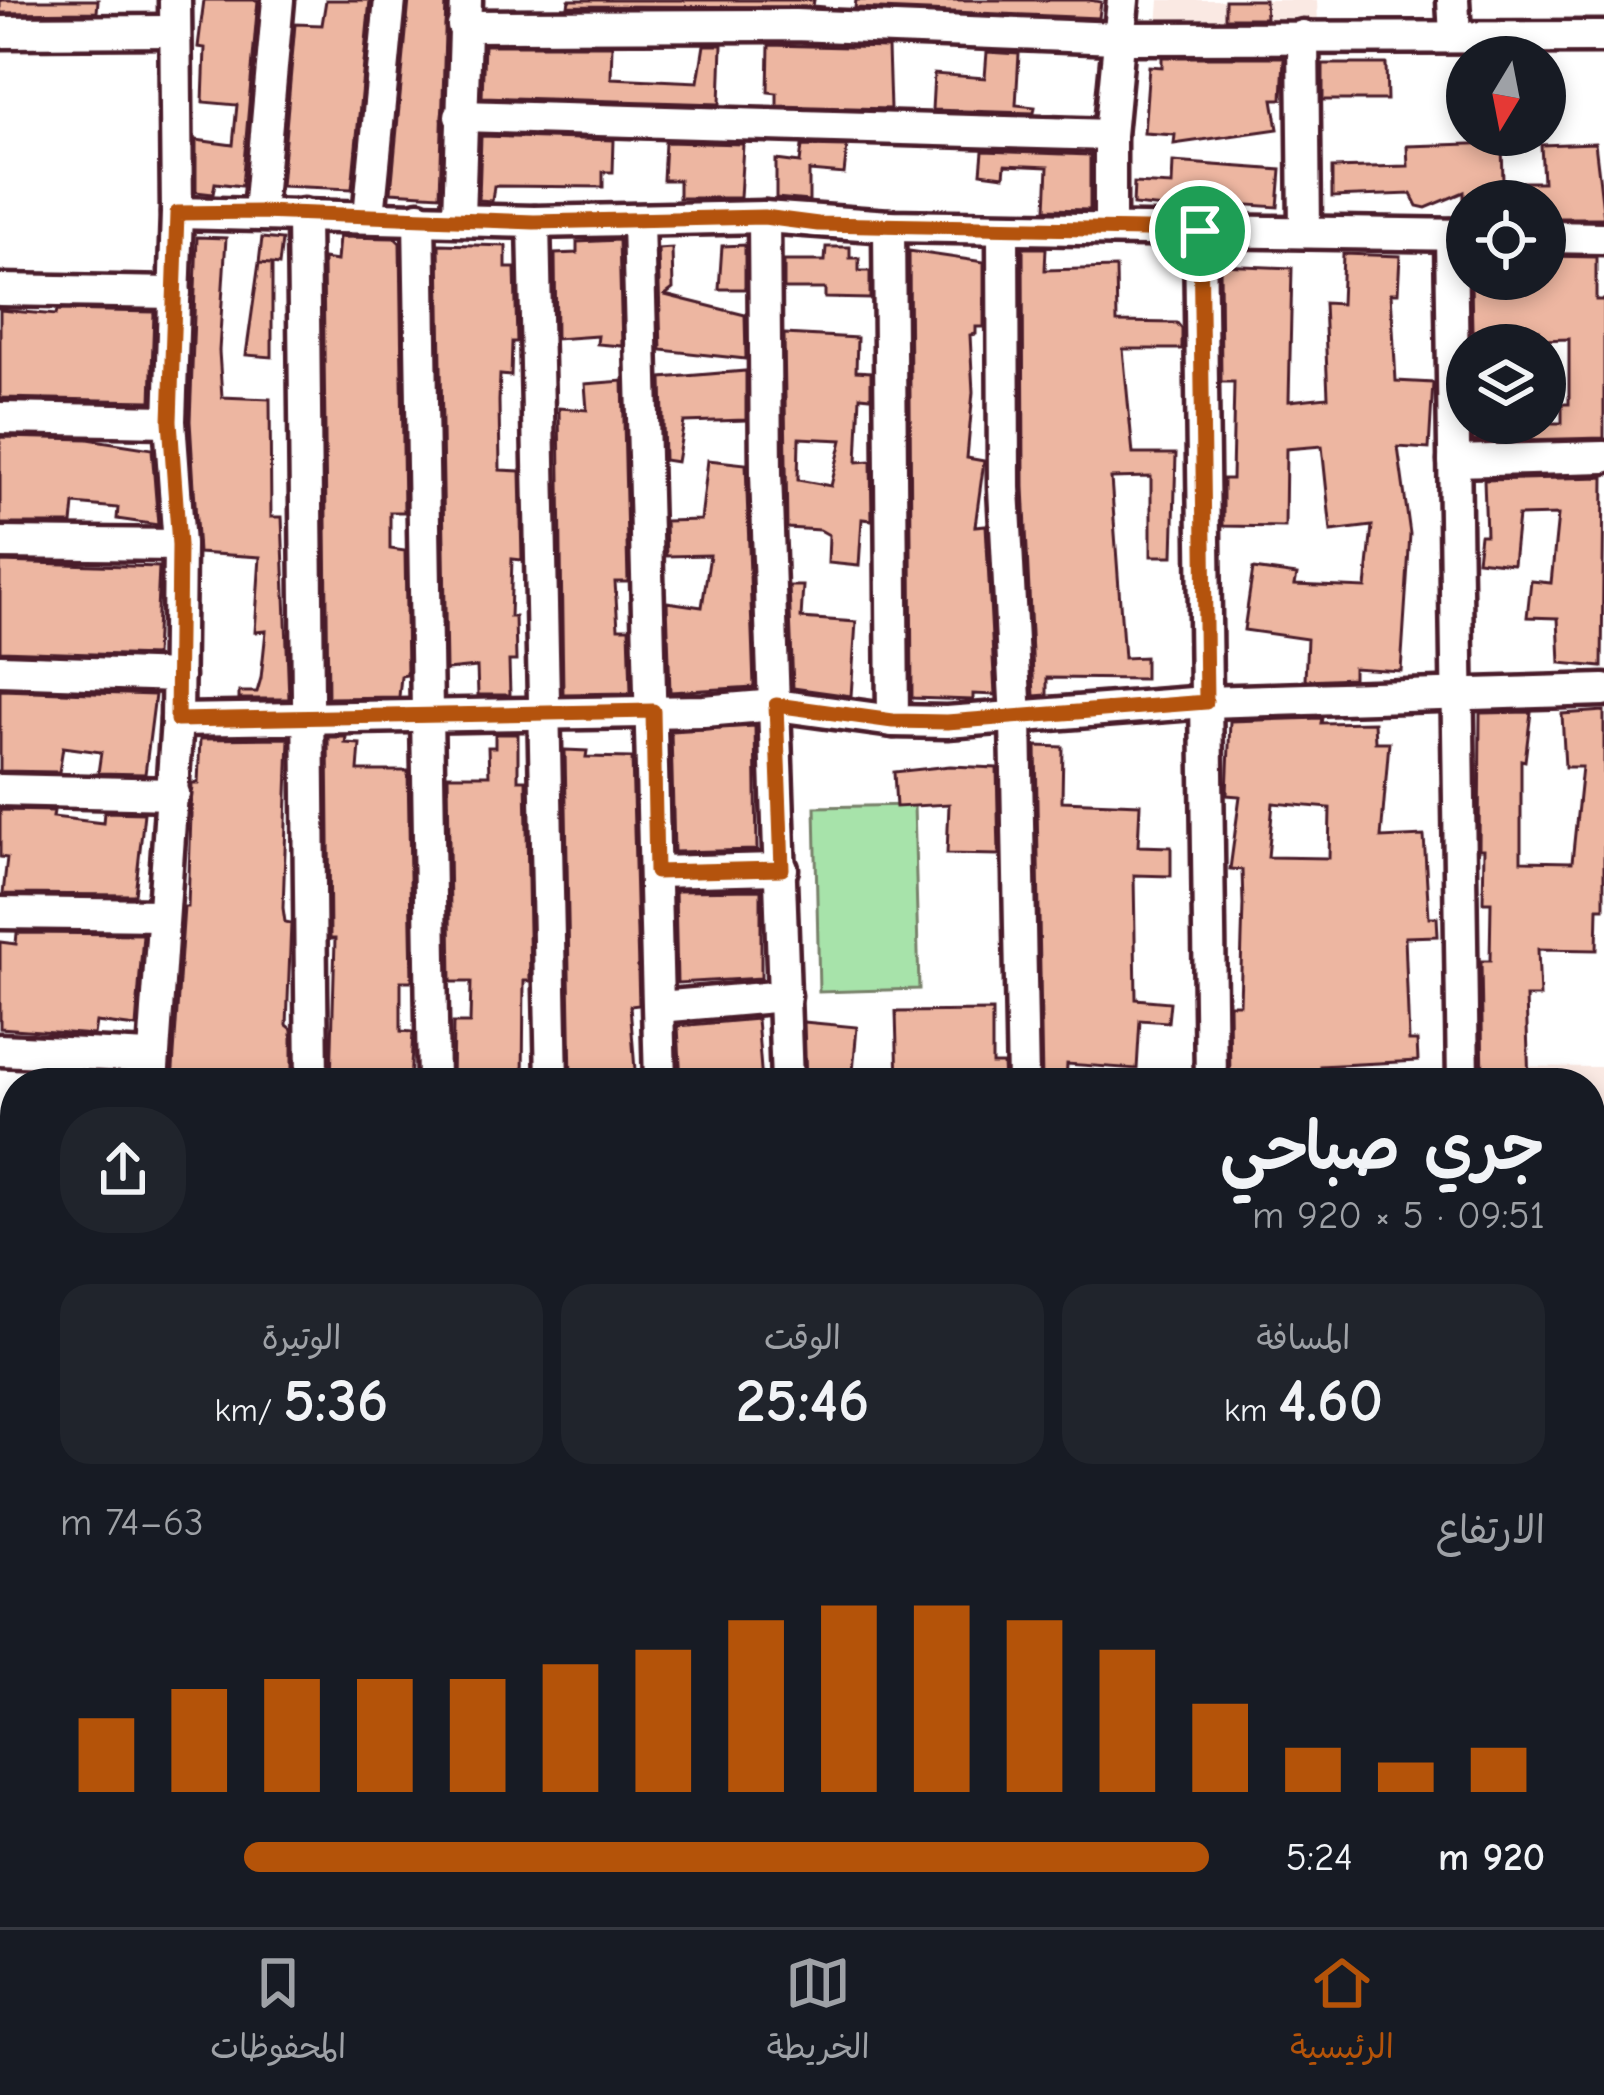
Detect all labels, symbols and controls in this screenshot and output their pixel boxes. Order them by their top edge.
north arrow [1446,36,1566,156]
map controls [1446,36,1566,444]
pin [1149,180,1251,282]
button: locate [1446,180,1566,300]
icon: arrive [1167,198,1233,264]
button: layers [1446,324,1566,444]
button: share [60,1107,186,1233]
text: جري صباحي [1220,1110,1545,1186]
text: 09:51 · 5 × 920 m [1252,1193,1545,1238]
text: الوتيرة [262,1319,341,1357]
text: الوقت [764,1319,841,1357]
text: المسافة [1257,1319,1350,1357]
text: 5:36 [283,1367,388,1436]
text: 25:46 [736,1367,869,1436]
text: 4.60 [1278,1367,1383,1436]
text: /km [215,1391,283,1429]
text: km [1224,1391,1278,1429]
text: 63–74 m [60,1500,204,1545]
text: الارتفاع [1436,1508,1545,1553]
text: 5:24 [1286,1835,1353,1880]
text: 920 m [1438,1835,1545,1880]
tab: المحفوظات [210,1950,346,2076]
tab: الخريطة [767,1950,870,2076]
tab: الرئيسية [1290,1950,1394,2076]

